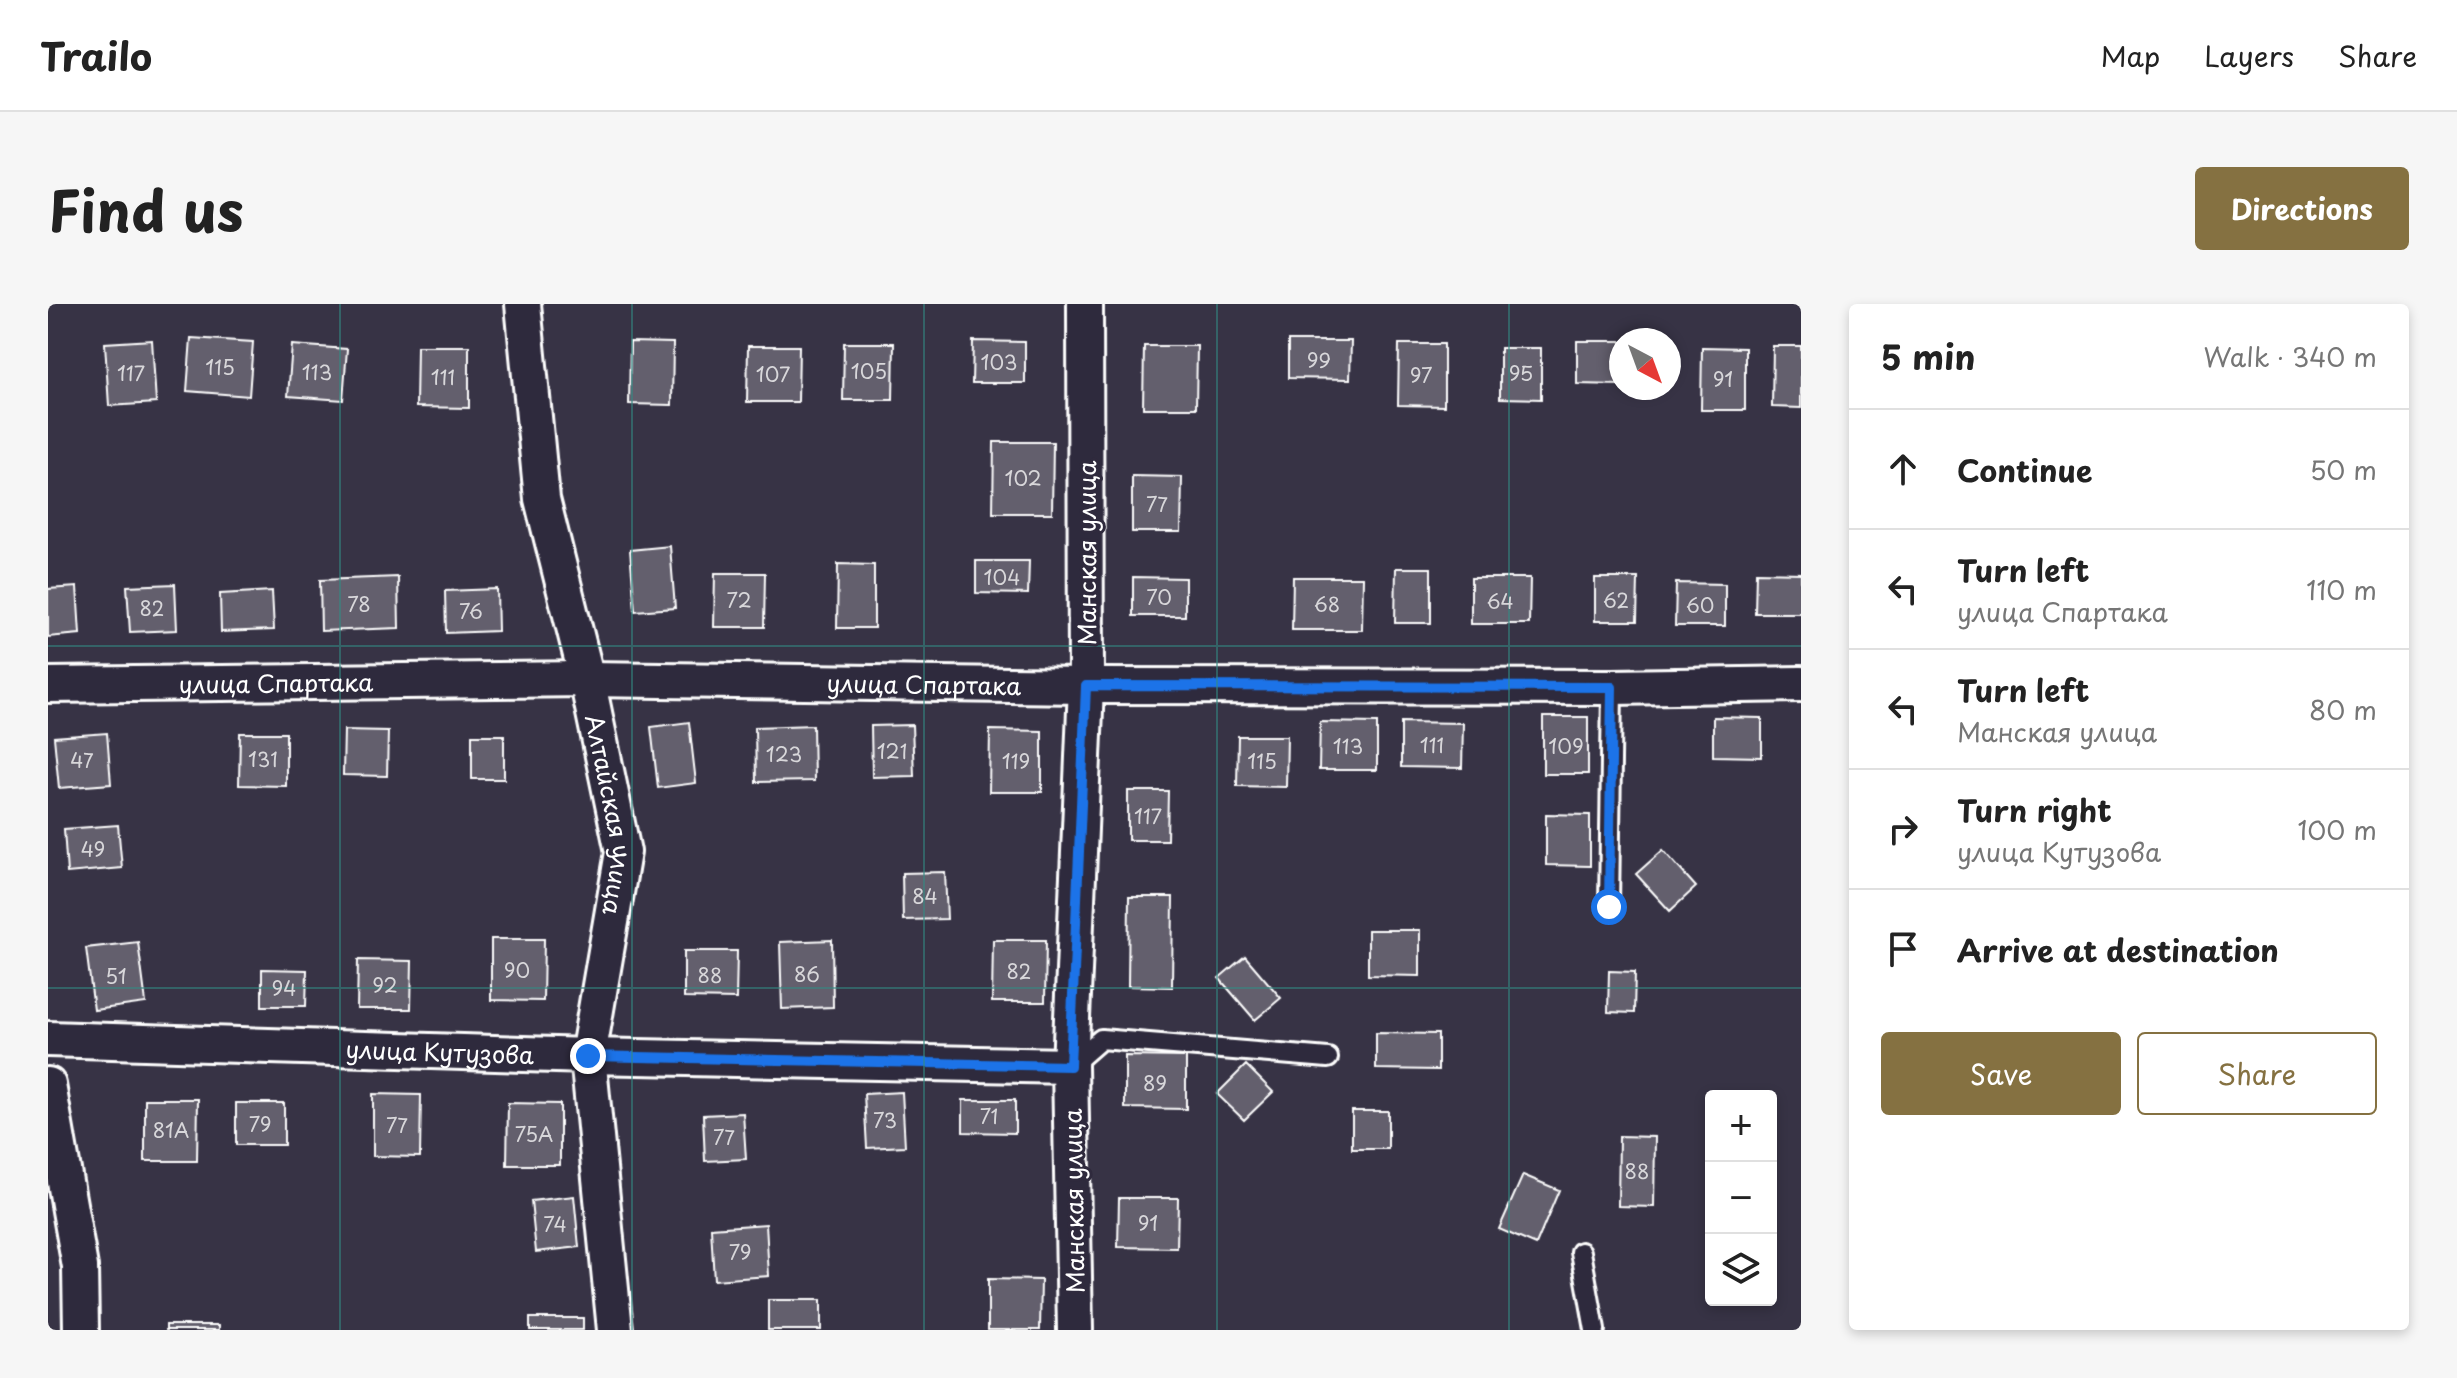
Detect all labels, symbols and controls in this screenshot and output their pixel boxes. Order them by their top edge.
text: Trailo [40,27,152,84]
text: Map [2100,34,2160,77]
text: Layers [2204,34,2294,77]
text: Share [2338,34,2417,77]
text: Find us [48,166,244,251]
button: Directions [2195,167,2409,250]
north arrow [1609,328,1681,400]
text: 5 min [1881,330,1975,382]
text: Walk · 340 m [2204,337,2377,376]
house number: 99 [1307,345,1331,375]
house number: 103 [981,347,1017,377]
house number: 115 [205,352,235,382]
house number: 105 [851,356,887,386]
house number: 113 [302,357,332,387]
house number: 117 [117,358,145,388]
house number: 95 [1509,358,1533,388]
house number: 107 [756,359,790,389]
house number: 97 [1410,360,1432,390]
house number: 111 [431,362,455,392]
house number: 91 [1713,364,1733,394]
icon: ahead [1881,447,1925,491]
text: Continue [1957,447,2092,492]
text: 50 m [2310,450,2377,489]
street label: Манская улица [1068,461,1104,645]
house number: 102 [1004,463,1042,493]
house number: 77 [1146,489,1168,519]
text: Turn left [1957,547,2089,592]
house number: 104 [984,562,1020,592]
icon: left [1881,567,1925,611]
text: 110 m [2306,570,2377,609]
house number: 70 [1146,582,1172,612]
house number: 72 [726,585,752,615]
house number: 62 [1603,585,1629,615]
house number: 64 [1486,586,1514,616]
house number: 78 [347,589,371,619]
house number: 68 [1314,589,1340,619]
house number: 60 [1686,590,1714,620]
text: улица Спартака [1957,592,2168,631]
house number: 82 [140,593,164,623]
house number: 76 [459,596,483,626]
street label: улица Спартака [178,663,374,702]
street label: улица Спартака [826,664,1021,703]
text: Turn left [1957,667,2089,712]
icon: left [1881,687,1925,731]
text: 80 m [2309,690,2377,729]
street label: Алтайская улица [577,711,642,918]
text: Манская улица [1957,712,2157,751]
house number: 111 [1420,730,1444,760]
house number: 113 [1333,731,1363,761]
house number: 109 [1548,731,1584,761]
house number: 121 [877,736,907,766]
house number: 123 [766,739,802,769]
house number: 131 [248,744,278,774]
house number: 47 [70,745,94,775]
house number: 119 [1002,746,1030,776]
house number: 115 [1247,746,1277,776]
text: Turn right [1957,787,2112,832]
house number: 117 [1134,801,1162,831]
icon: right [1881,807,1925,851]
text: 100 m [2297,810,2377,849]
text: улица Кутузова [1957,832,2161,871]
house number: 49 [81,834,105,864]
house number: 84 [912,881,938,911]
route start [1591,889,1627,925]
icon: arrive [1881,927,1925,971]
text: Arrive at destination [1957,927,2279,972]
house number: 90 [504,955,530,985]
house number: 82 [1007,956,1031,986]
house number: 86 [794,959,820,989]
house number: 88 [698,960,722,990]
house number: 51 [105,961,127,991]
house number: 92 [372,970,398,1000]
house number: 94 [272,973,296,1003]
street label: улица Кутузова [345,1030,535,1072]
button: Save [1881,1032,2121,1115]
button: Share [2137,1032,2377,1115]
route end [570,1038,606,1074]
house number: 89 [1143,1068,1167,1098]
map controls [1705,1090,1777,1306]
button: + [1705,1090,1777,1162]
house number: 71 [980,1101,998,1131]
house number: 73 [873,1105,897,1135]
street label: Манская улица [1053,1108,1093,1294]
house number: 79 [249,1109,271,1139]
house number: 77 [386,1110,408,1140]
house number: 81А [153,1115,189,1145]
house number: 75А [515,1119,553,1149]
house number: 77 [713,1122,735,1152]
house number: 88 [1625,1156,1649,1186]
button: − [1705,1162,1777,1234]
house number: 91 [1138,1208,1158,1238]
house number: 74 [543,1209,567,1239]
button: layers [1705,1234,1777,1306]
house number: 79 [729,1237,751,1267]

